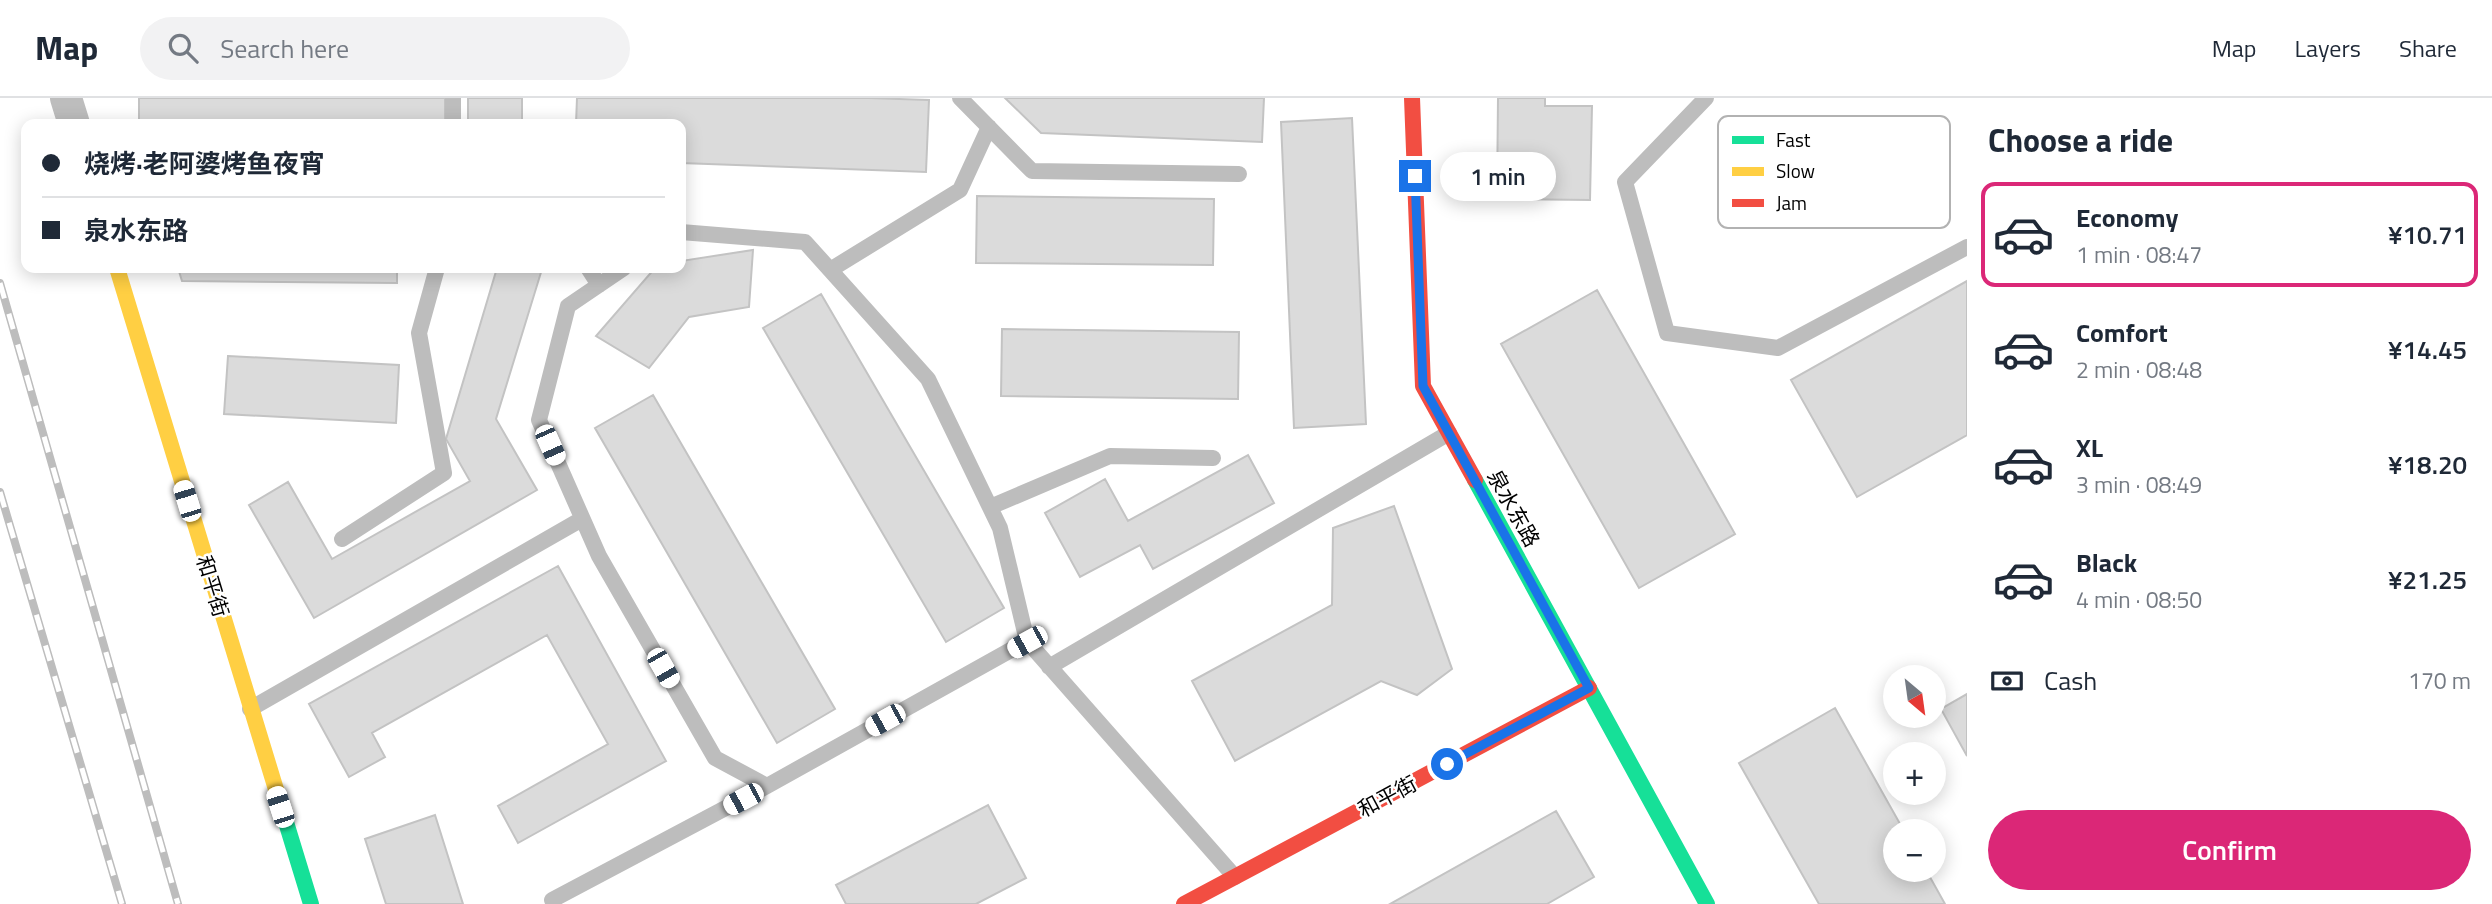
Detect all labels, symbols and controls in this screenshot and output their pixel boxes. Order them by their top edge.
search box [140,17,630,80]
text: Map [35,23,98,73]
icon: search [164,29,202,67]
text: Search here [220,29,349,68]
text: Map [2212,30,2257,66]
text: Layers [2295,30,2361,66]
text: Share [2399,30,2457,66]
legend [1718,116,1950,228]
text: Choose a ride [1988,116,2173,164]
text: Fast [1776,125,1811,154]
text: 烧烤·老阿婆烤鱼夜宵 [84,144,325,183]
callout: 1 min [1440,152,1555,200]
text: Slow [1776,156,1815,185]
text: 1 min [1470,159,1526,194]
route end [1399,160,1431,192]
text: Jam [1776,188,1807,217]
text: Economy [2076,198,2178,237]
icon: car [1992,203,2055,266]
text: 泉水东路 [84,211,188,250]
text: ¥10.71 [2388,215,2467,254]
text: 1 min · 08:47 [2076,237,2202,272]
text: Comfort [2076,313,2168,352]
icon: car [1992,318,2055,381]
text: ¥14.45 [2388,330,2467,369]
text: 2 min · 08:48 [2076,352,2202,387]
car [532,422,569,468]
text: XL [2076,428,2103,467]
icon: car [1992,433,2055,496]
text: ¥18.20 [2388,445,2467,484]
street label: 泉水东路 [1480,464,1548,552]
text: 3 min · 08:49 [2076,467,2202,502]
car [171,478,204,524]
text: Black [2076,543,2137,582]
icon: car [1992,548,2055,611]
street label: 和平街 [188,551,238,621]
text: ¥21.25 [2388,560,2467,599]
text: 4 min · 08:50 [2076,582,2202,617]
car [1004,623,1051,661]
car [644,645,683,691]
text: Cash [2044,661,2097,700]
icon: cash [1988,662,2026,700]
text: 170 m [2408,663,2471,698]
north arrow [1883,665,1946,728]
map controls [1883,665,1946,882]
car [862,701,909,739]
button: + [1883,742,1946,805]
route start [1431,748,1463,780]
street label: 和平街 [1352,767,1422,825]
car [720,780,767,818]
car [264,784,297,830]
button: Confirm [1988,810,2471,890]
button: − [1883,819,1946,882]

